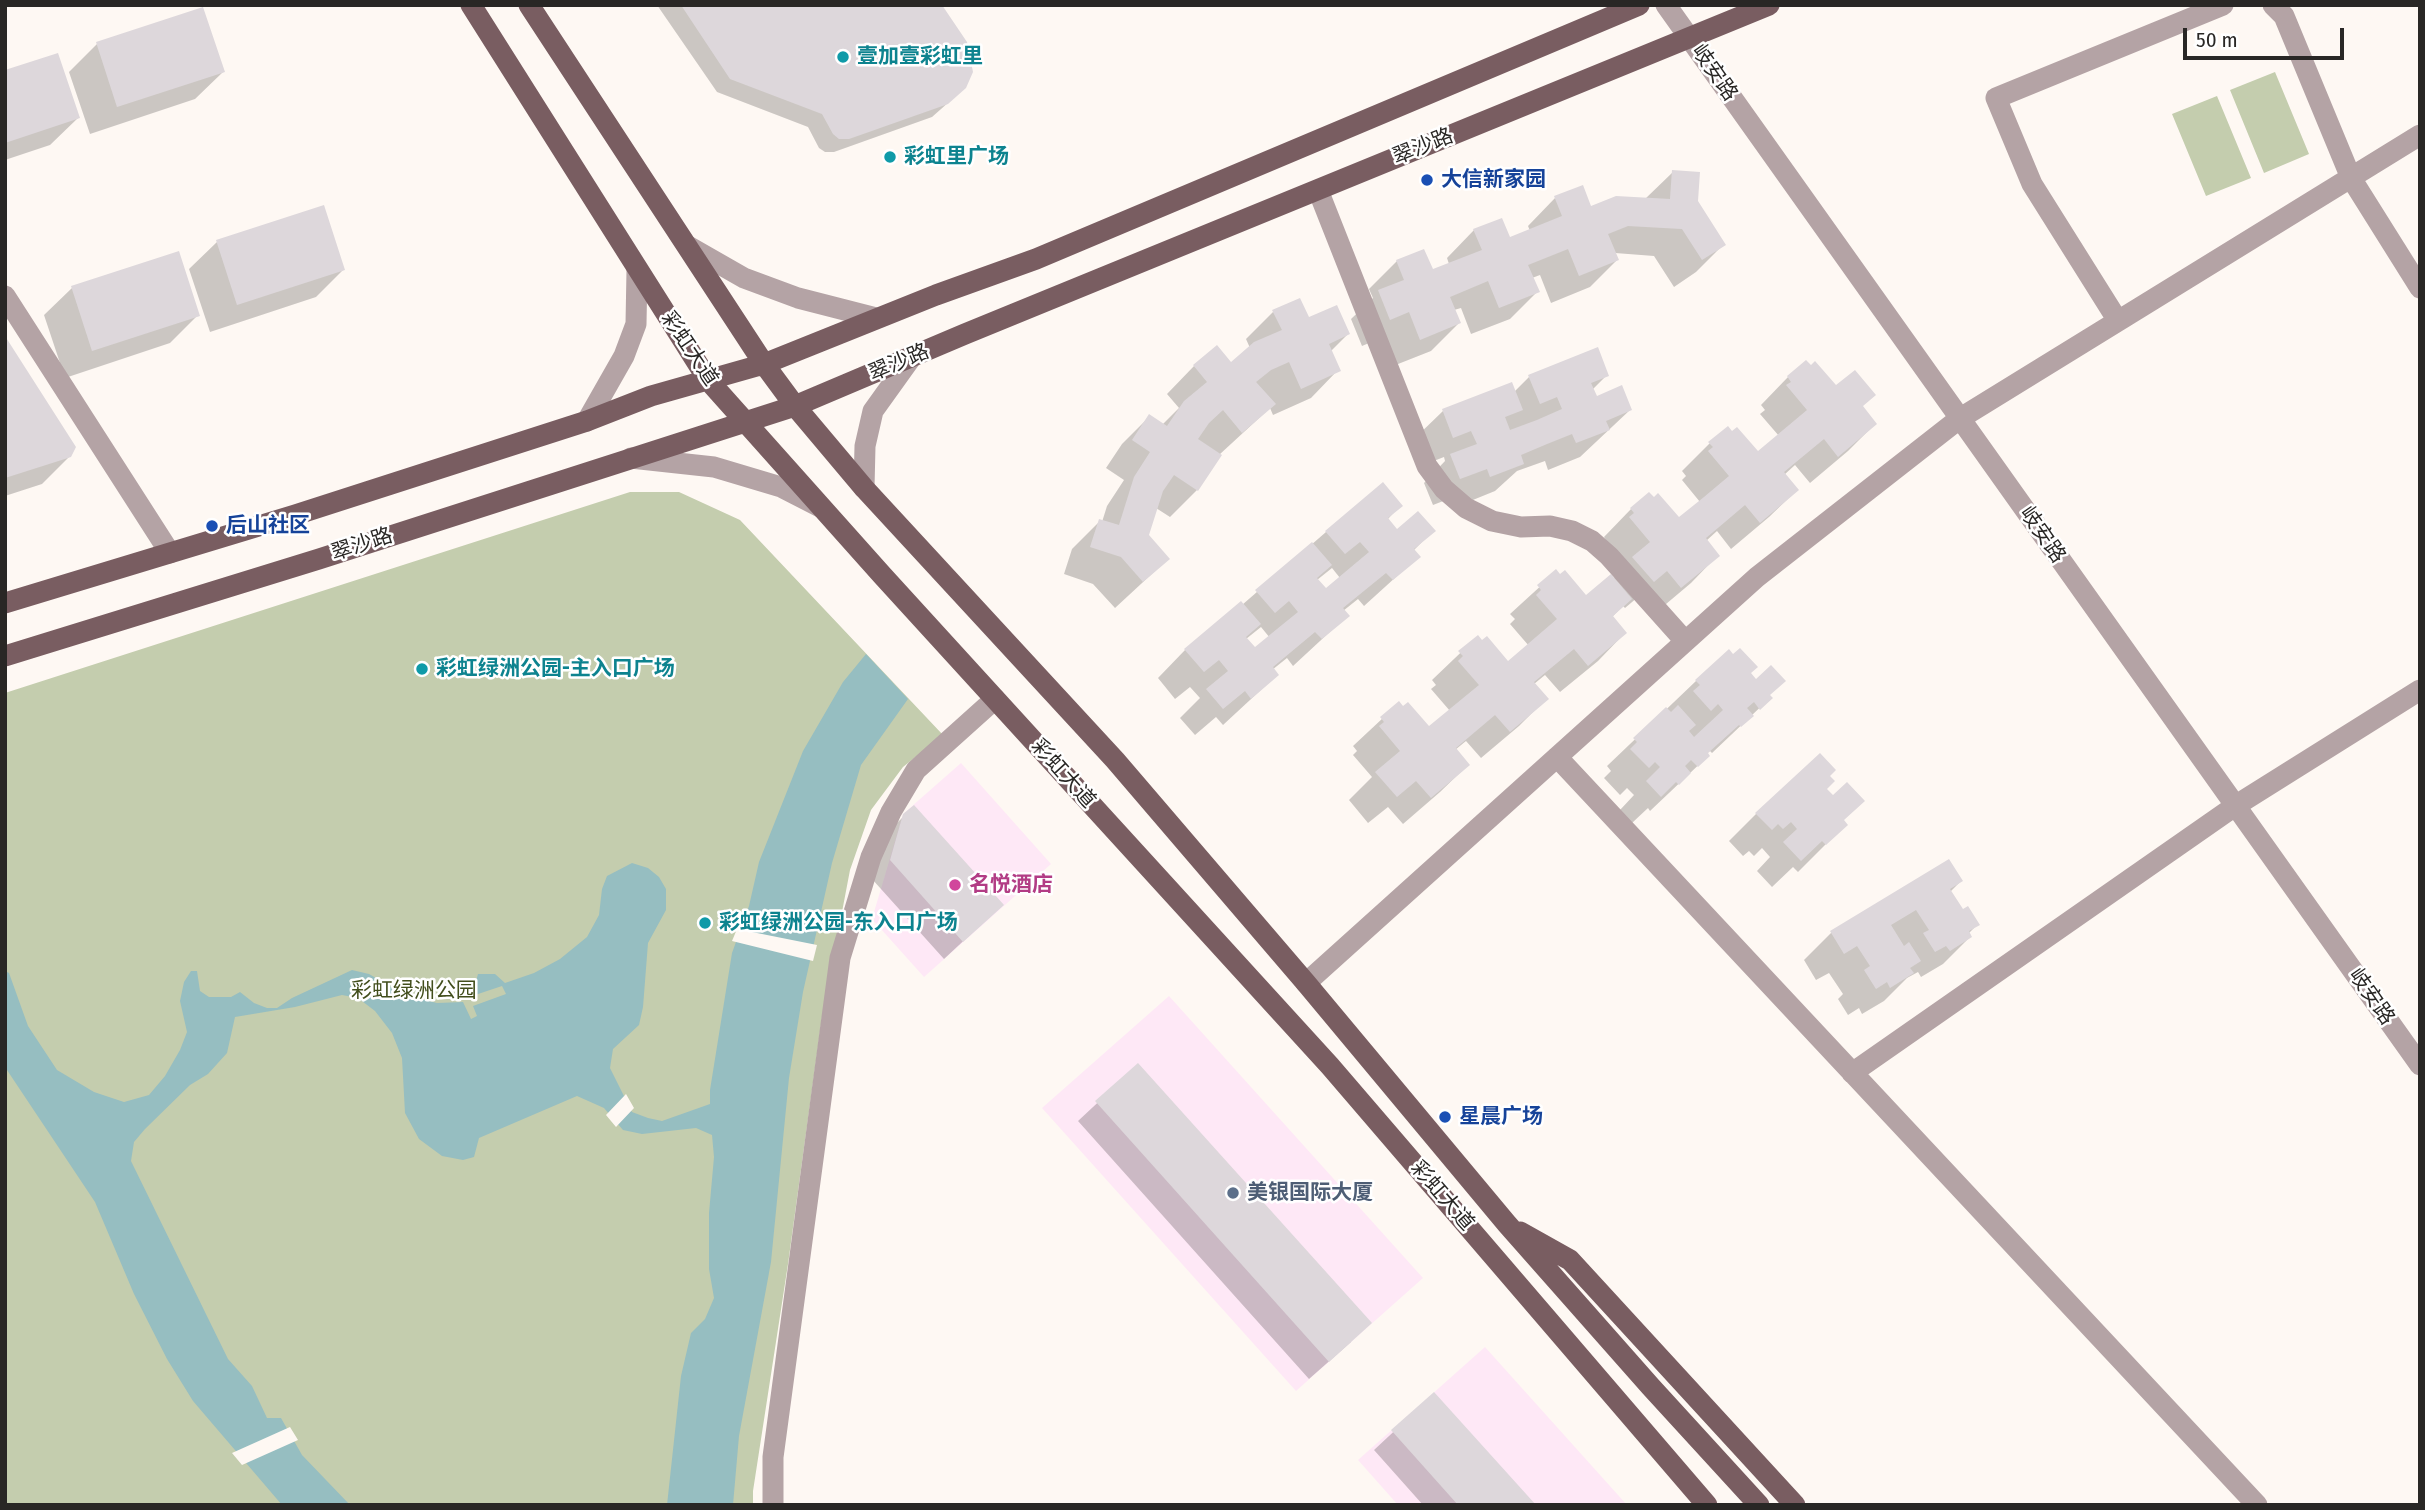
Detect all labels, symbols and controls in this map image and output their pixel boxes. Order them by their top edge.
scale bar [2187,14,2348,58]
text: 50 m [2196,27,2238,53]
street label: 岐安路 [1686,40,1742,106]
place label: 壹加壹彩虹里 [857,44,983,70]
marker: 壹加壹彩虹里 [835,49,851,65]
street label: 翠沙路 [1389,124,1457,170]
place label: 彩虹里广场 [904,144,1009,170]
marker: 彩虹里广场 [882,149,898,165]
place label: 大信新家园 [1441,167,1546,193]
marker: 大信新家园 [1419,172,1435,188]
street label: 彩虹大道 [655,307,723,391]
street label: 翠沙路 [865,339,933,387]
street label: 岐安路 [2014,502,2070,568]
place label: 后山社区 [226,513,310,539]
marker: 后山社区 [204,518,220,534]
street label: 翠沙路 [328,523,396,567]
place label: 彩虹绿洲公园-主入口广场 [436,656,675,682]
marker: 彩虹绿洲公园-主入口广场 [414,661,430,677]
street label: 彩虹大道 [1026,734,1100,814]
place label: 名悦酒店 [969,872,1053,898]
marker: 名悦酒店 [947,877,963,893]
place label: 彩虹绿洲公园-东入口广场 [719,910,958,936]
marker: 彩虹绿洲公园-东入口广场 [697,915,713,931]
street label: 岐安路 [2343,964,2399,1030]
park label: 彩虹绿洲公园 [351,978,477,1004]
place label: 星晨广场 [1459,1104,1543,1130]
marker: 星晨广场 [1437,1109,1453,1125]
street label: 彩虹大道 [1405,1156,1479,1236]
place label: 美银国际大厦 [1247,1180,1373,1206]
marker: 美银国际大厦 [1225,1185,1241,1201]

